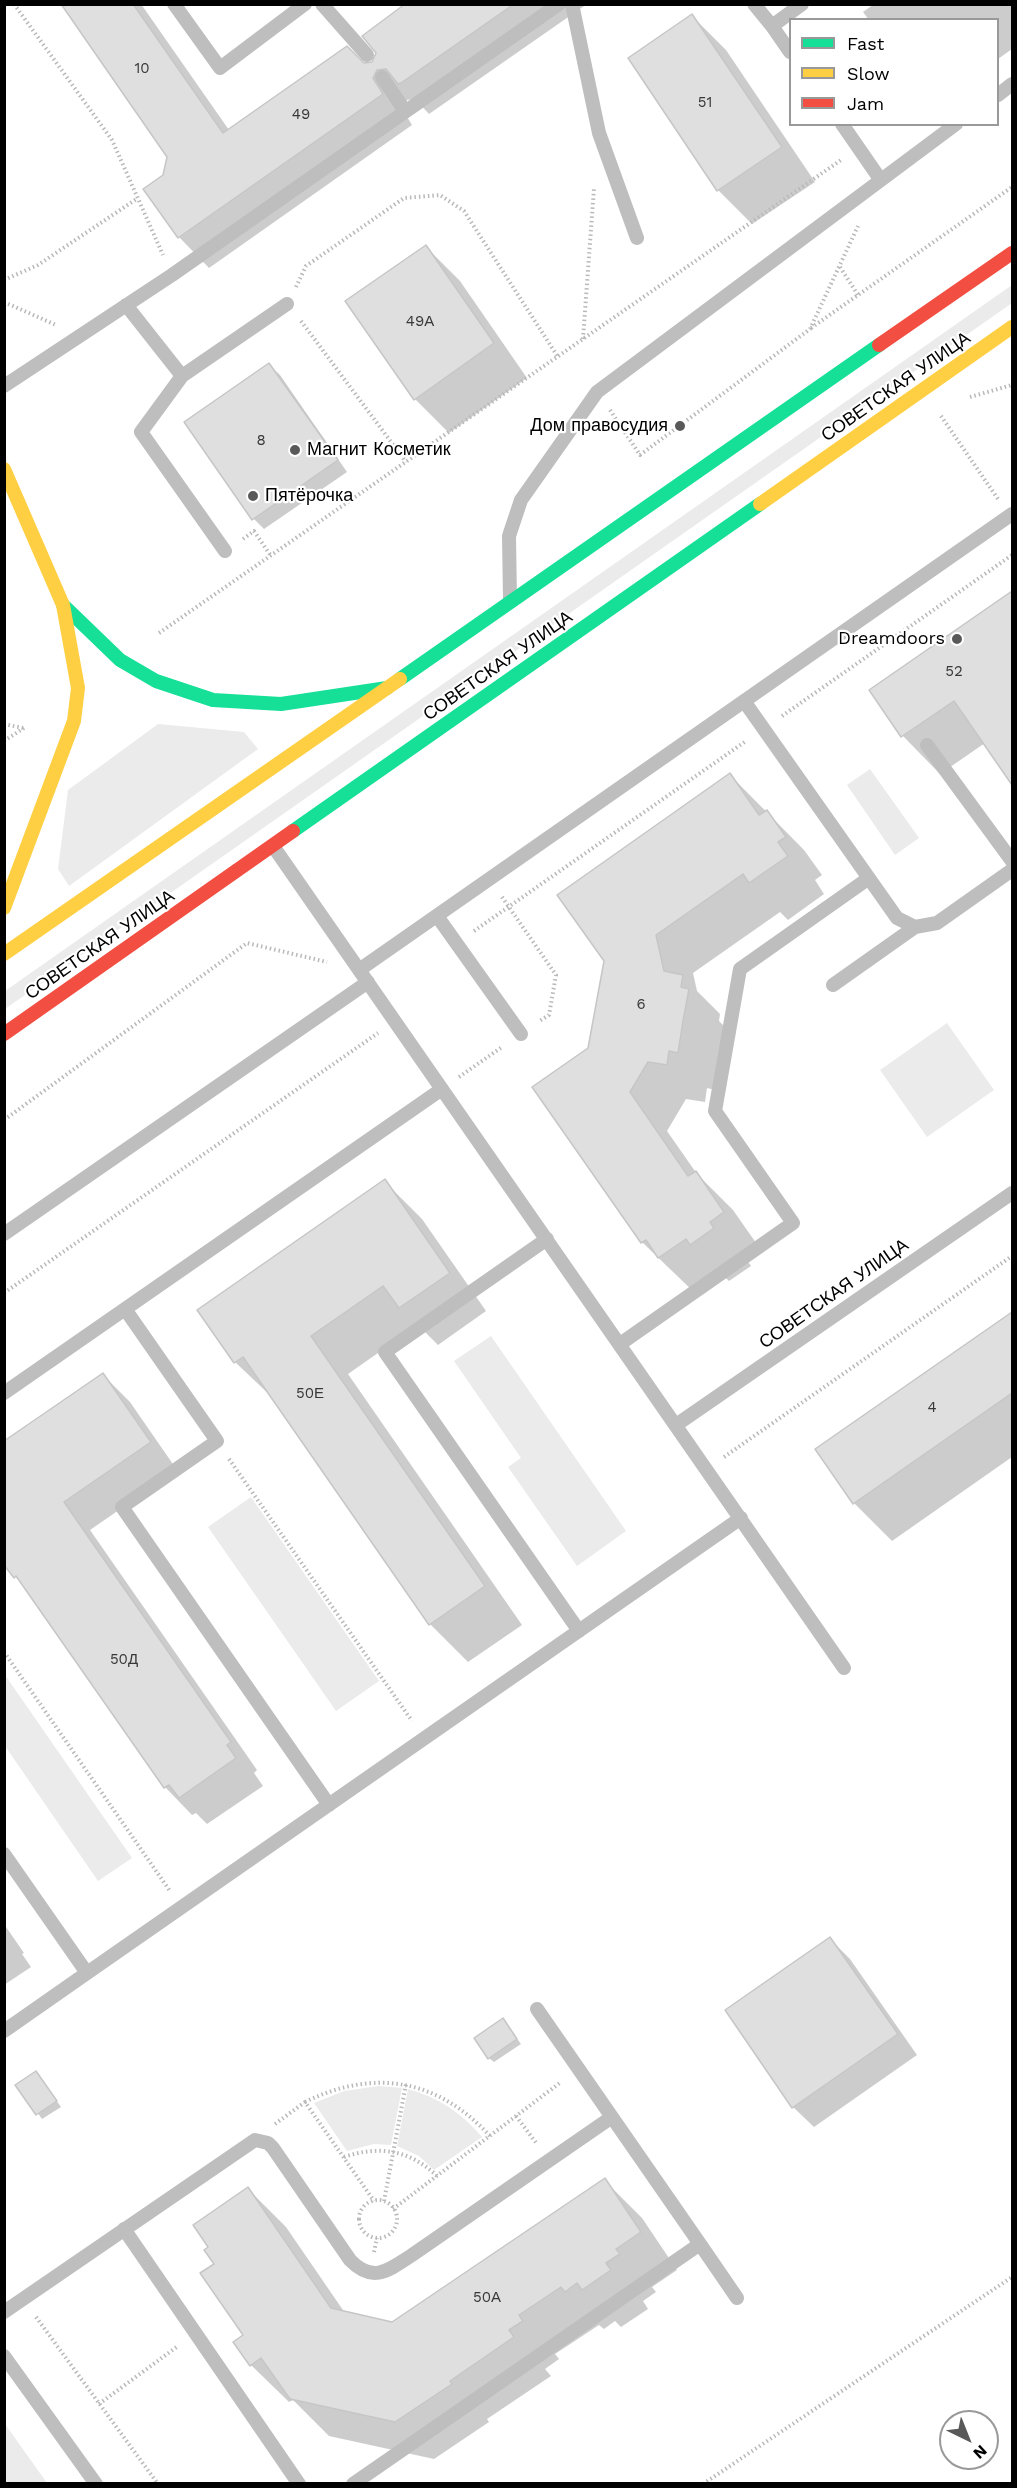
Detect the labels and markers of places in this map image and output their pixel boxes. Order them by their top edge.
place label: Дом правосудия [530,415,668,437]
marker: Дом правосудия [673,419,687,433]
place label: Магнит Косметик [307,439,451,461]
marker: Магнит Косметик [288,443,302,457]
place label: Пятёрочка [265,485,353,507]
marker: Пятёрочка [246,489,260,503]
place label: Dreamdoors [838,628,945,650]
marker: Dreamdoors [950,632,964,646]

